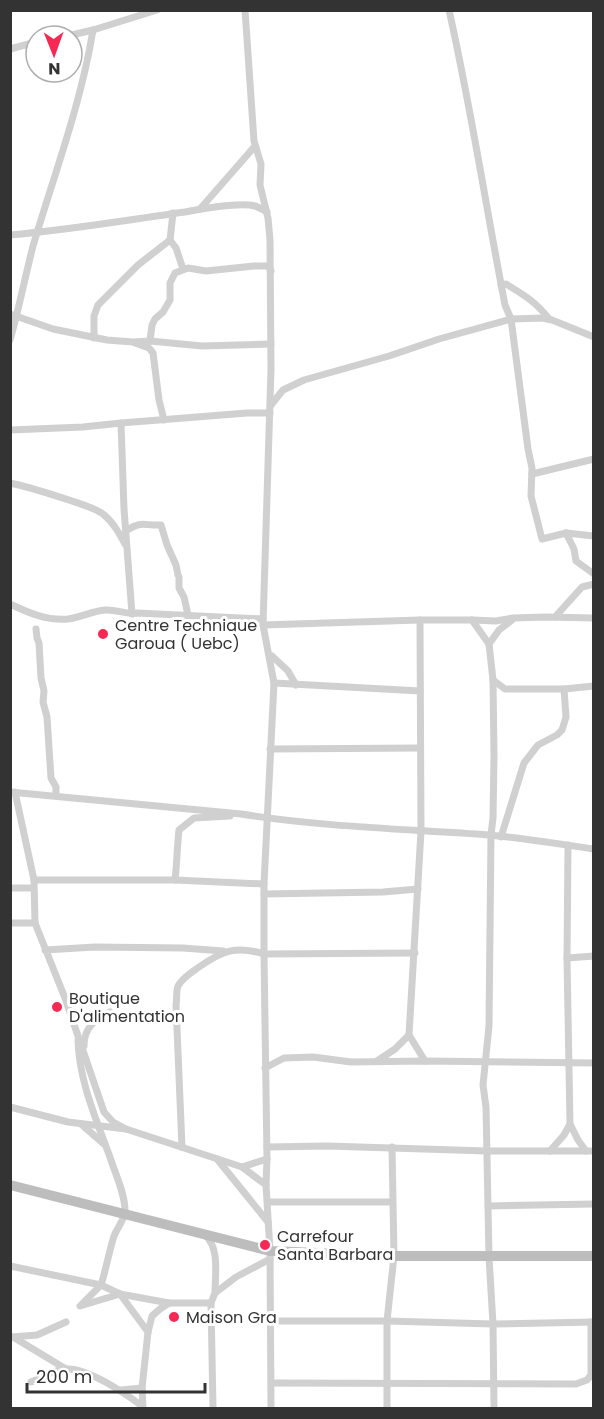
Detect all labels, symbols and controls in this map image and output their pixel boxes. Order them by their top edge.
north arrow [24,24,84,84]
text: N [48,57,60,80]
place label: Centre Technique Garoua ( Uebc) [115,614,257,655]
marker: Centre Technique Garoua ( Uebc) [96,627,110,641]
place label: Boutique D'alimentation [69,987,185,1028]
marker: Boutique D'alimentation [50,1000,64,1014]
place label: Carrefour Santa Barbara [277,1225,393,1266]
marker: Carrefour Santa Barbara [258,1238,272,1252]
place label: Maison Gra [186,1306,277,1329]
marker: Maison Gra [167,1310,181,1324]
scale bar [27,1356,206,1394]
text: 200 m [36,1364,92,1389]

